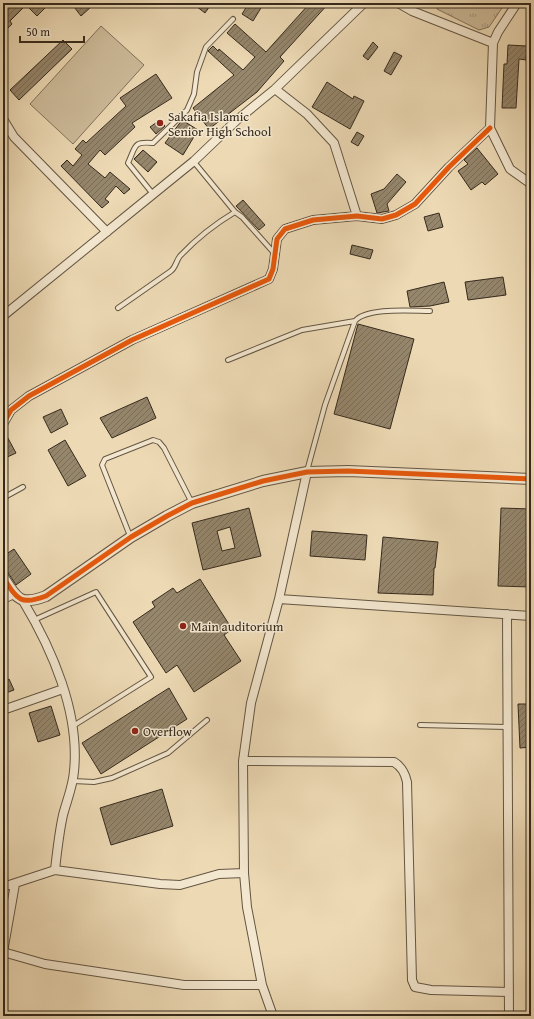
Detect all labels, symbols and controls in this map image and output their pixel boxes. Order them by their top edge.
scale bar [20,18,84,44]
text: 50 m [26,23,50,40]
place label: Sakafia Islamic Senior High School [168,107,272,141]
marker: Sakafia Islamic Senior High School [155,118,165,128]
place label: Main auditorium [191,617,284,636]
marker: Main auditorium [178,621,188,631]
place label: Overflow [143,722,193,741]
marker: Overflow [130,726,140,736]

